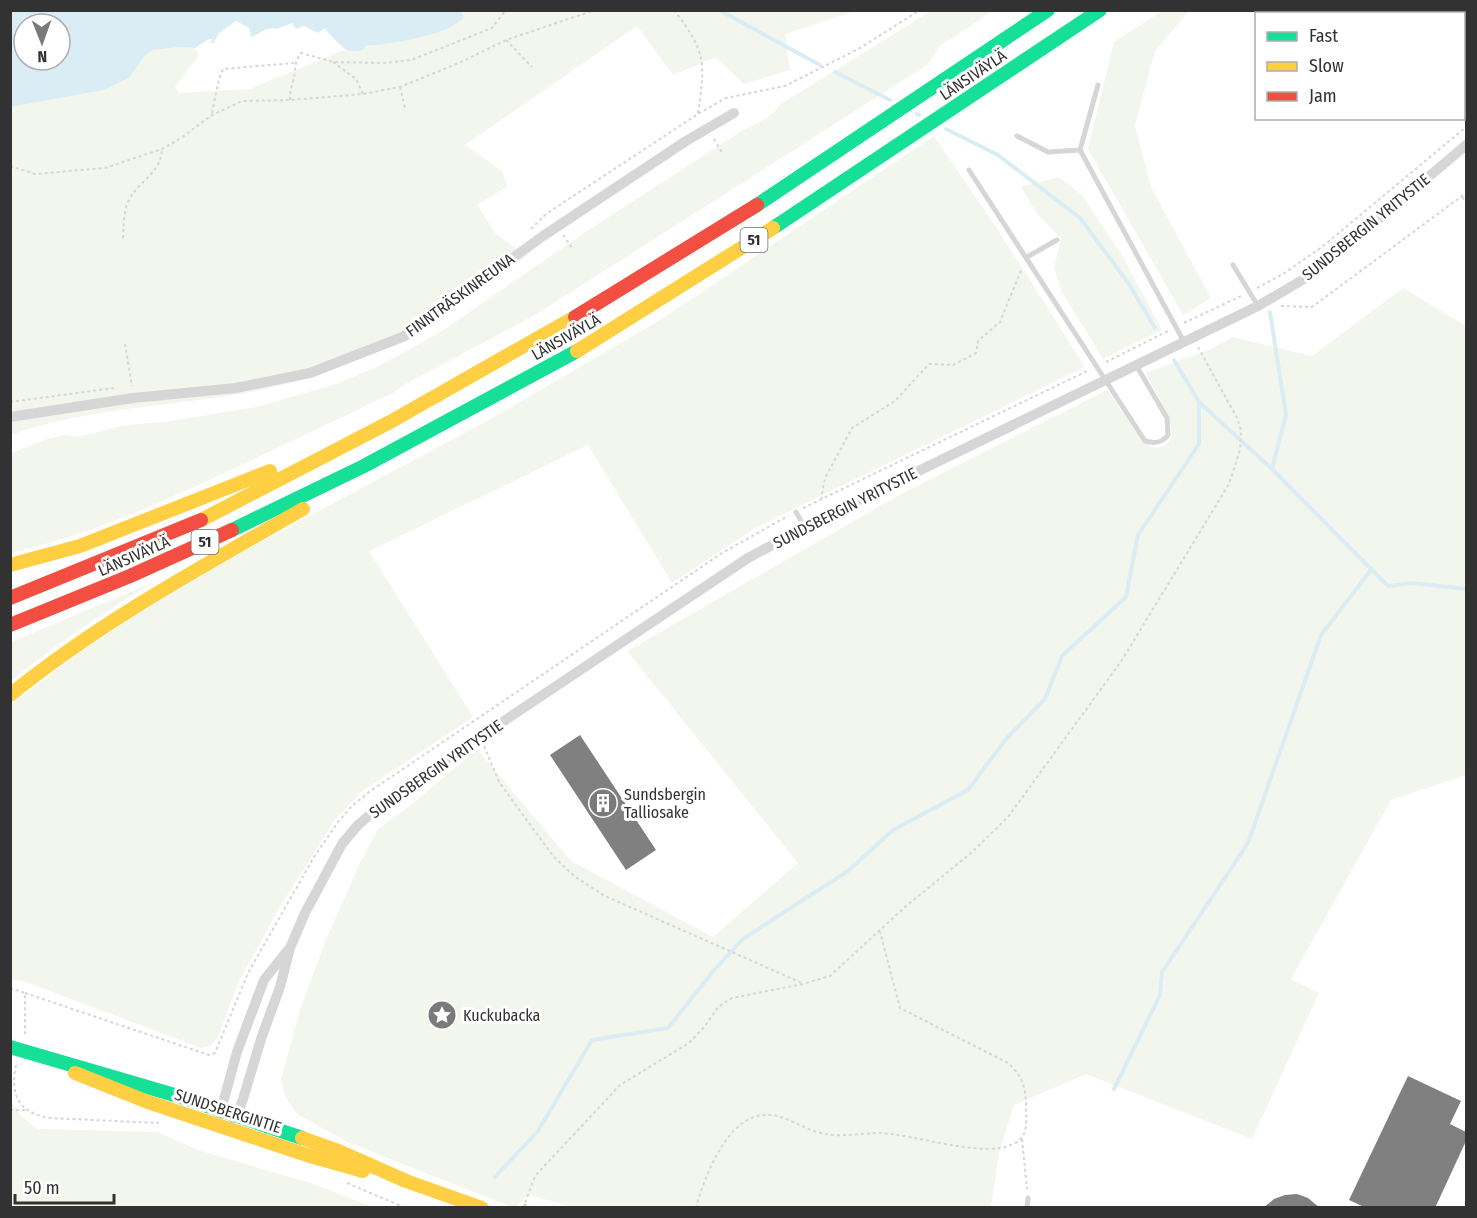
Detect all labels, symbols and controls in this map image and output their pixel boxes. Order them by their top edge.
north arrow [12,12,72,72]
legend [1255,12,1465,120]
text: Fast [1309,25,1338,47]
street label: LÄNSIVÄYLÄ [936,45,1010,104]
text: N [37,47,47,66]
text: Slow [1309,55,1344,77]
text: Jam [1309,85,1337,107]
street label: SUNDSBERGIN YRITYSTIE [1298,170,1434,284]
road number: 51 [740,228,768,252]
street label: FINNTRÄSKINREUNA [402,249,518,341]
street label: LÄNSIVÄYLÄ [528,309,604,364]
street label: SUNDSBERGIN YRITYSTIE [770,464,920,552]
road number: 51 [192,530,218,554]
street label: LÄNSIVÄYLÄ [95,532,173,580]
street label: SUNDSBERGIN YRITYSTIE [366,716,506,822]
place label: Sundsbergin Talliosake [624,785,706,822]
building icon: Sundsbergin Talliosake [587,787,619,819]
place icon: Kuckubacka [426,999,458,1031]
place label: Kuckubacka [463,1006,541,1025]
street label: SUNDSBERGINTIE [172,1085,284,1137]
scale bar [15,1167,114,1205]
text: 50 m [24,1177,60,1199]

